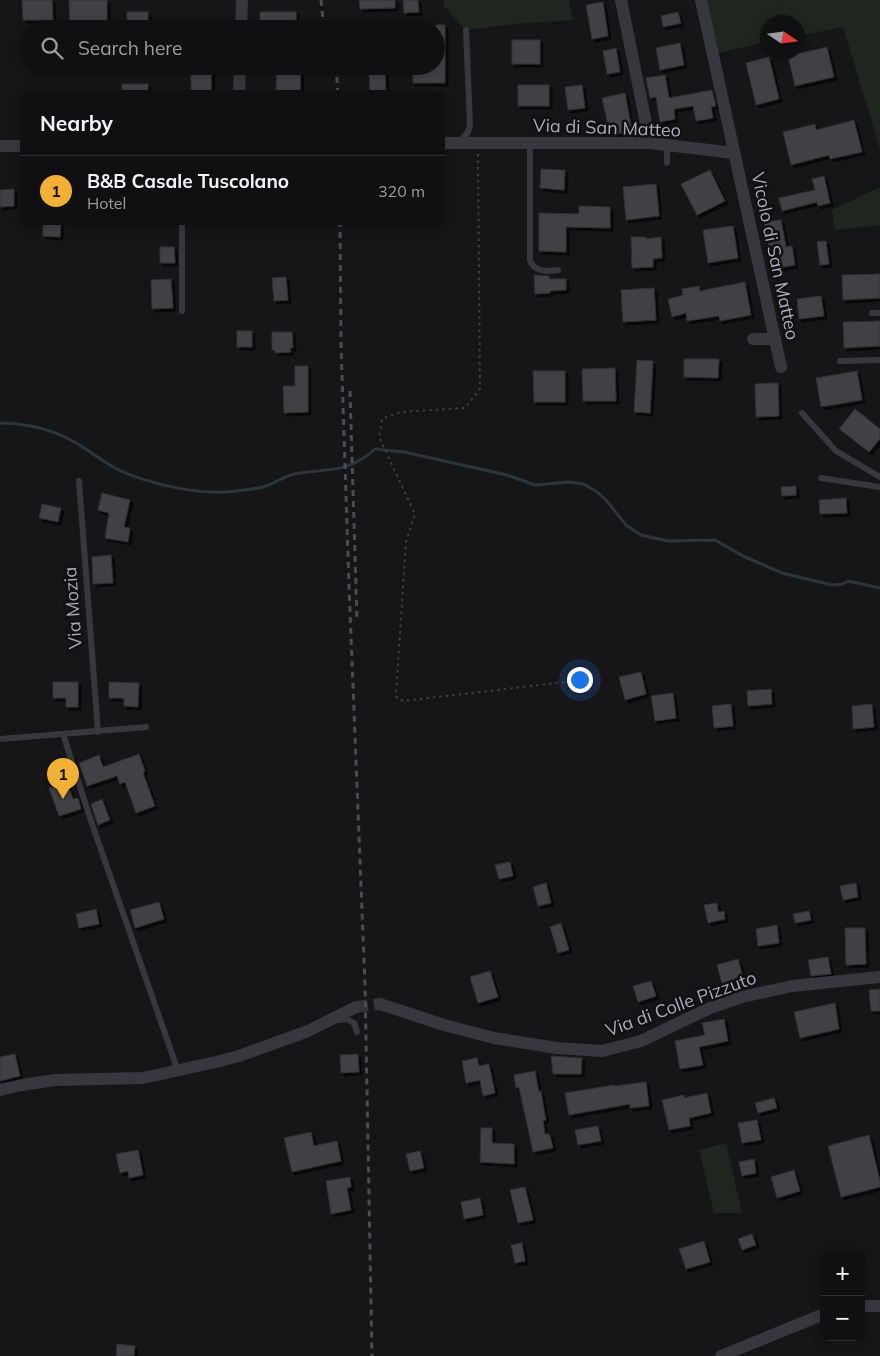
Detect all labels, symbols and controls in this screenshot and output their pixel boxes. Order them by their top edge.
north arrow [760,15,805,60]
search box [20,20,445,75]
icon: search [38,34,66,62]
text: Search here [78,36,182,60]
text: Nearby [40,110,113,136]
street label: Via di San Matteo [533,113,681,142]
text: B&B Casale Tuscolano [87,169,289,193]
street label: Vicolo di San Matteo [746,170,804,342]
text: 1 [51,181,61,201]
text: 320 m [378,181,425,201]
text: Hotel [87,193,126,213]
street label: Via Mozia [58,566,87,650]
your location [567,667,593,693]
pin: 1 [47,758,79,799]
street label: Via di Colle Pizzuto [602,966,759,1041]
map controls [820,1251,865,1341]
button: + [820,1251,865,1296]
button: − [820,1296,865,1341]

